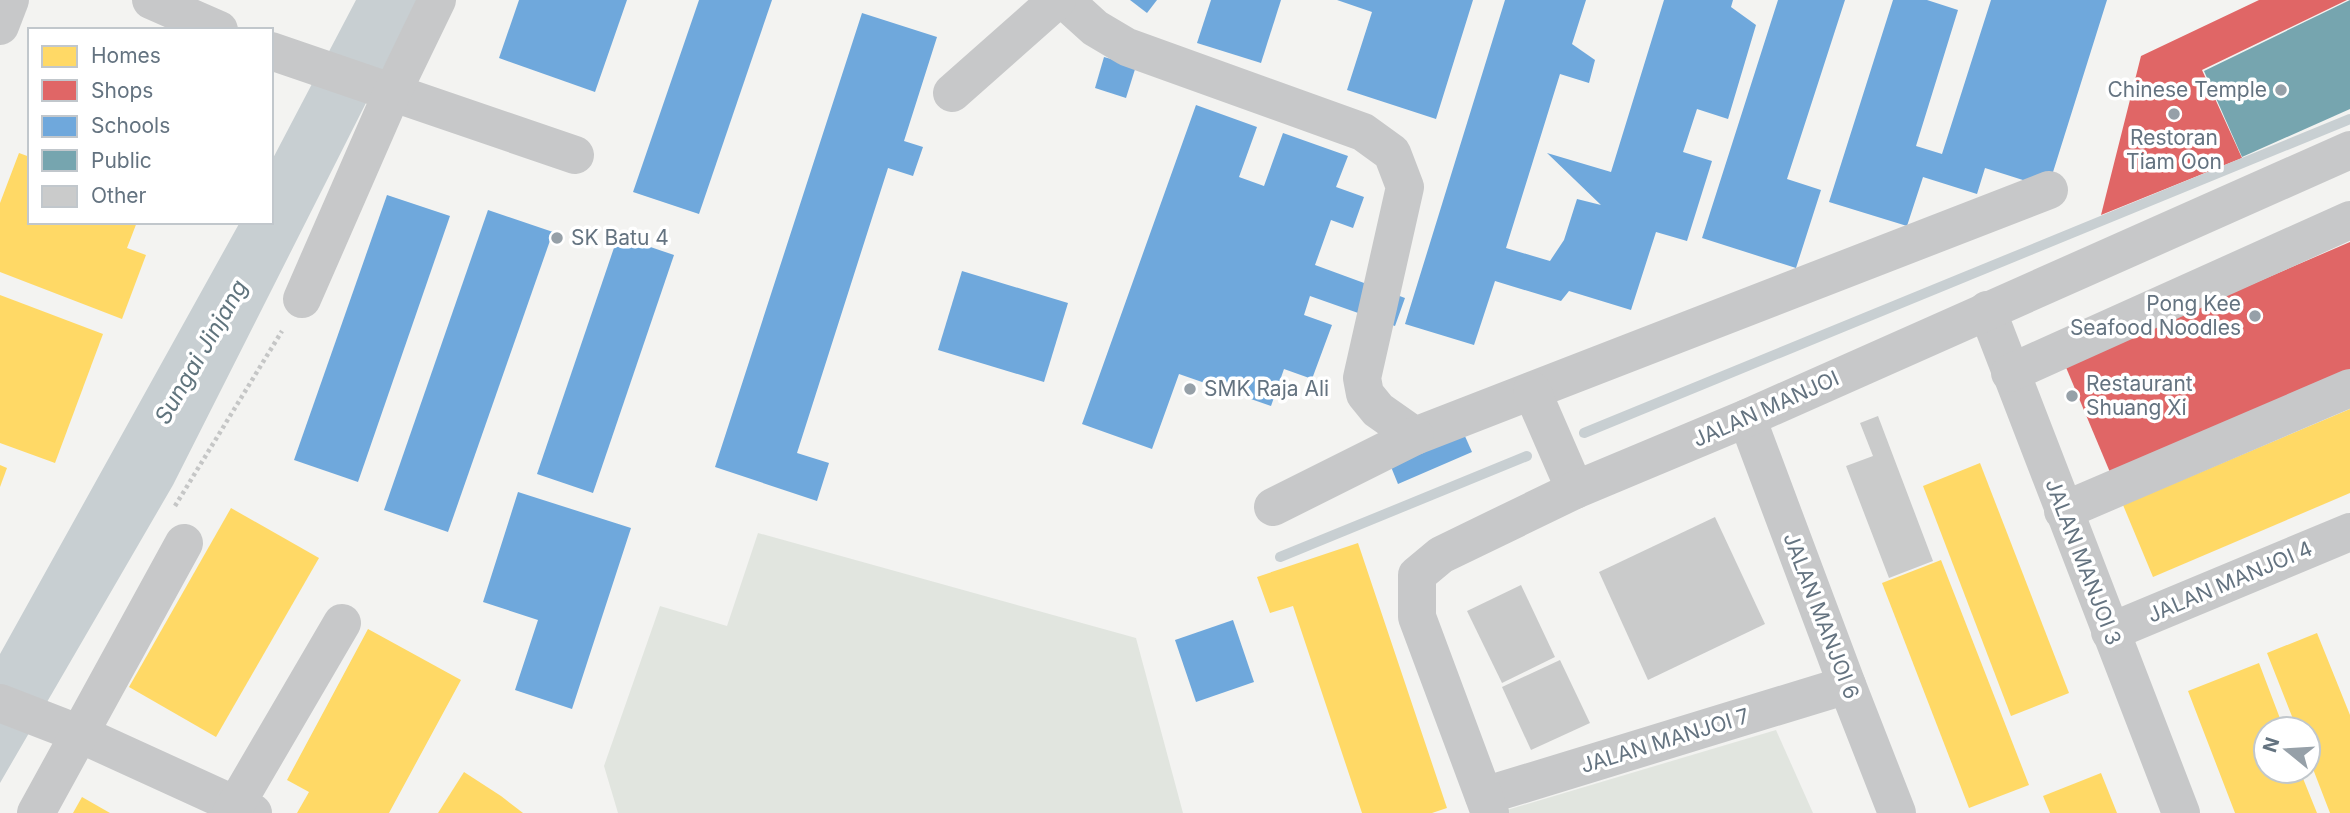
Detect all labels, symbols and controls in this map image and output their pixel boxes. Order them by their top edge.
legend [28,28,273,224]
text: Homes [91,43,161,68]
place label: Chinese Temple [2108,77,2267,102]
text: Shops [91,78,153,103]
marker: Chinese Temple [2273,82,2289,98]
marker: Restoran Tiam Oon [2166,106,2182,122]
text: Schools [91,113,170,138]
place label: Restoran Tiam Oon [2126,125,2222,174]
text: Public [91,148,152,173]
text: Other [91,183,147,208]
place label: SK Batu 4 [571,225,669,250]
marker: SK Batu 4 [549,230,565,246]
water label: Sungai Jinjang [148,275,254,429]
place label: Pong Kee Seafood Noodles [2070,291,2241,340]
marker: Pong Kee Seafood Noodles [2247,308,2263,324]
street label: JALAN MANJOI [1689,365,1843,452]
place label: Restaurant Shuang Xi [2086,371,2193,420]
place label: SMK Raja Ali [1204,376,1329,401]
marker: SMK Raja Ali [1182,381,1198,397]
marker: Restaurant Shuang Xi [2064,388,2080,404]
street label: JALAN MANJOI 3 [2040,475,2127,648]
street label: JALAN MANJOI 6 [1778,529,1865,702]
street label: JALAN MANJOI 4 [2144,536,2316,628]
street label: JALAN MANJOI 7 [1578,703,1752,778]
north arrow [2252,715,2322,785]
text: N [2258,734,2284,755]

